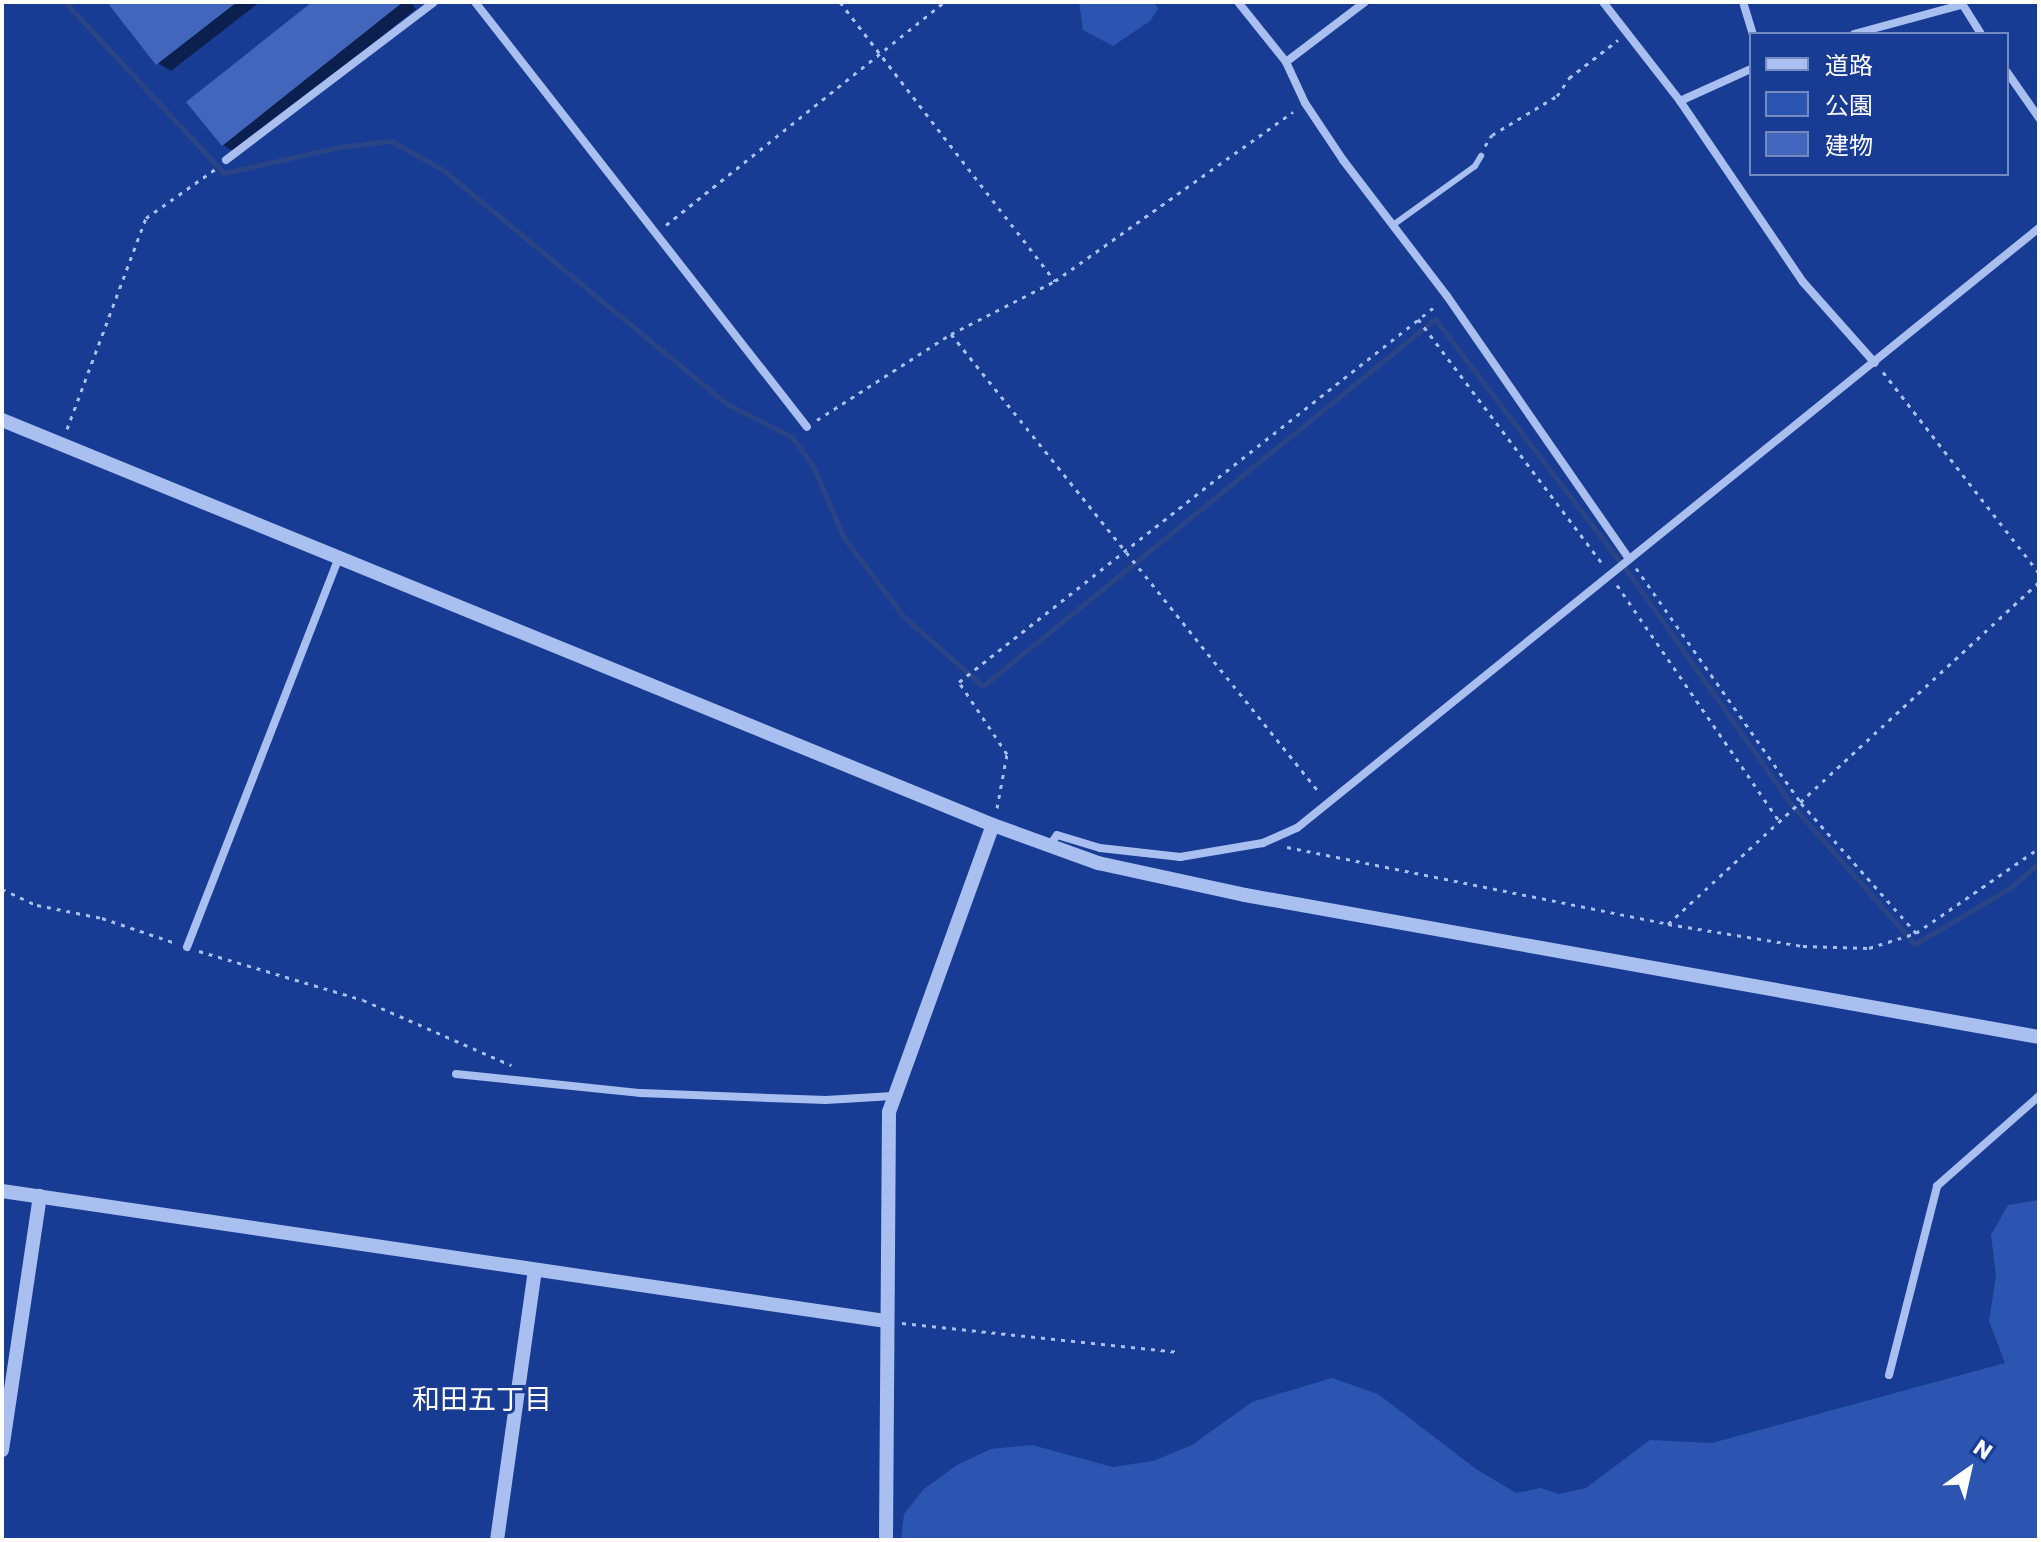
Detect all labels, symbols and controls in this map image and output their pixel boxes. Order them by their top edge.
legend [1749,32,2009,176]
text: 道路 [1825,49,1873,82]
text: 公園 [1825,89,1873,122]
text: 建物 [1825,129,1873,162]
district label: 和田五丁目 [412,1383,552,1417]
north arrow [1929,1430,2009,1510]
text: N [1967,1432,1998,1467]

